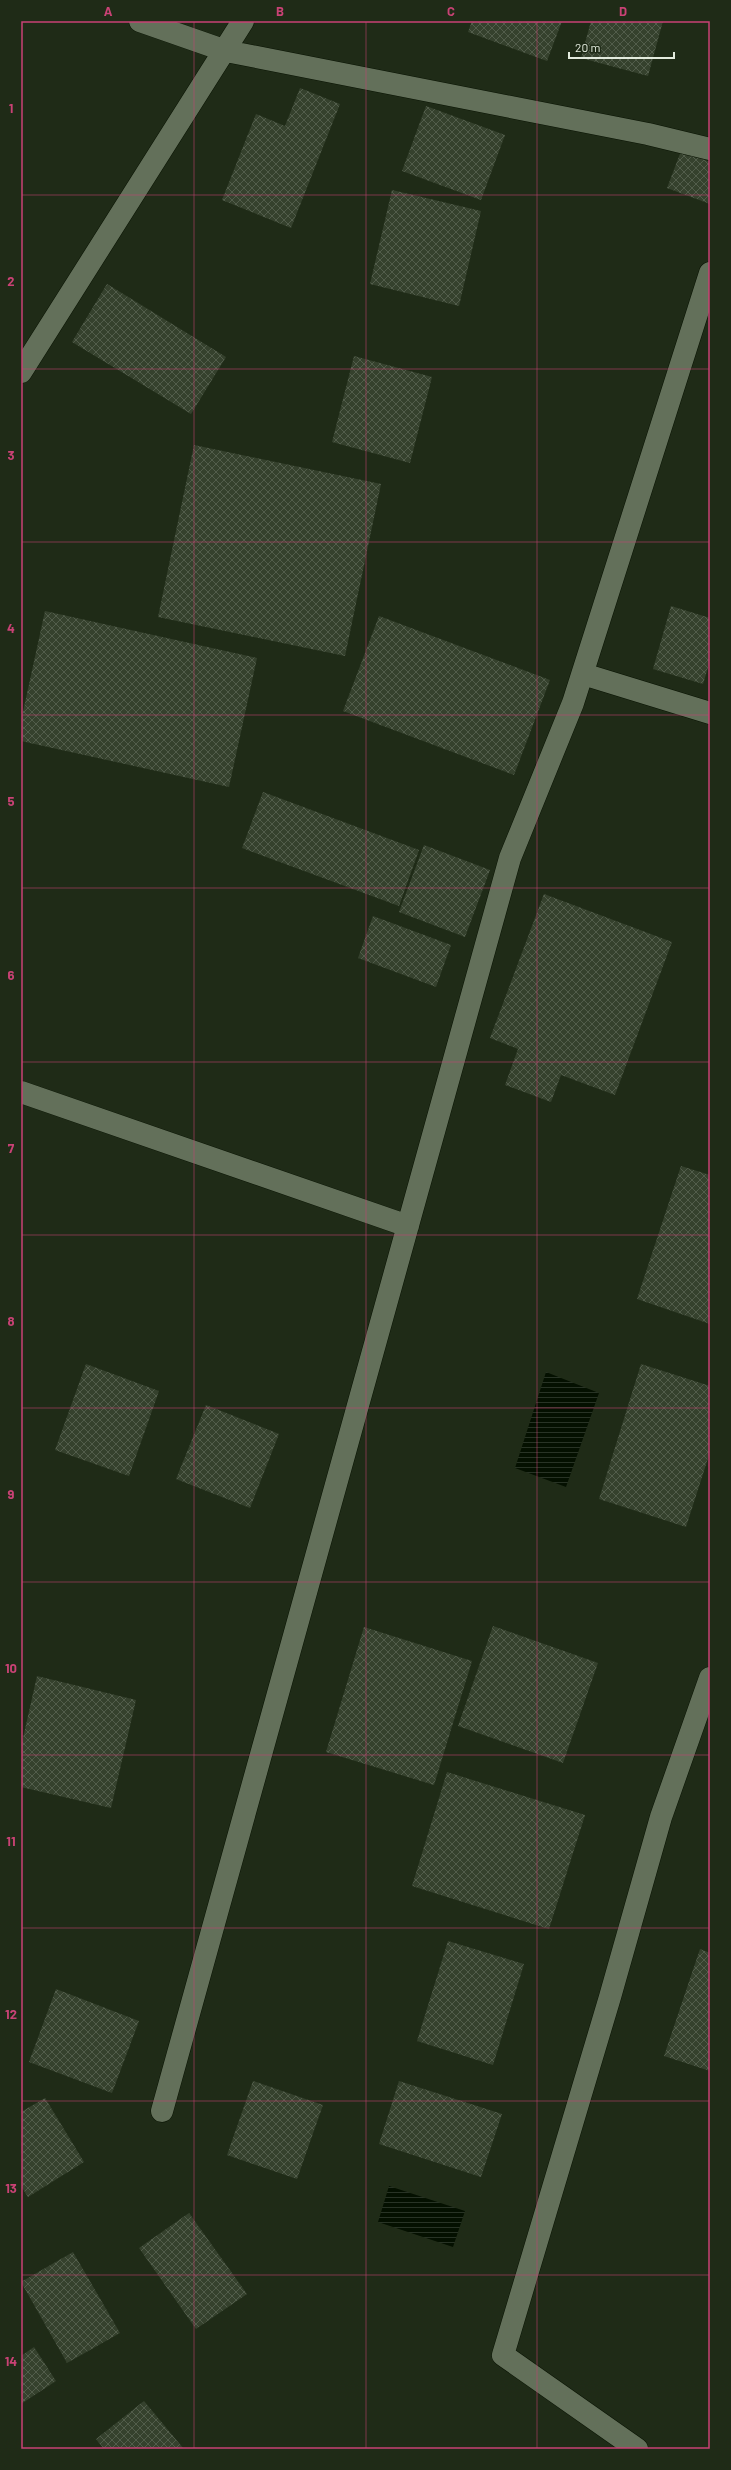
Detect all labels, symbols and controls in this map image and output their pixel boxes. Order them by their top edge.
text: A [104,3,113,19]
text: B [276,3,284,19]
text: C [447,3,455,19]
text: D [619,3,627,19]
scale bar [569,34,674,60]
text: 20 m [575,40,601,54]
text: 1 [9,100,13,116]
text: 2 [7,273,15,289]
text: 3 [7,447,15,463]
text: 4 [7,620,15,636]
text: 5 [7,793,15,809]
text: 6 [8,967,15,983]
text: 7 [8,1140,15,1156]
text: 8 [7,1313,15,1329]
text: 9 [8,1486,15,1502]
text: 10 [5,1660,17,1676]
text: 11 [6,1833,16,1849]
text: 12 [5,2006,17,2022]
text: 13 [5,2180,17,2196]
text: 14 [5,2353,17,2369]

